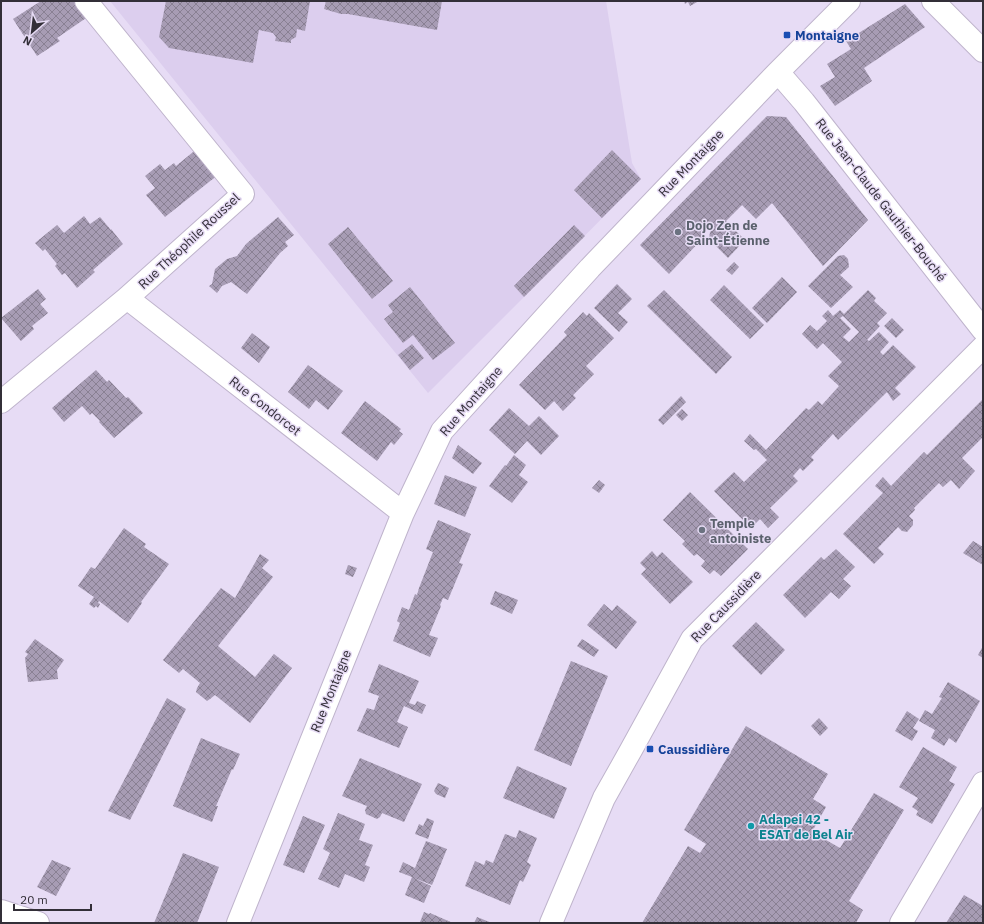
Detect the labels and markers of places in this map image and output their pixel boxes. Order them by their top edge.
place label: Montaigne [795,27,859,44]
marker: Montaigne [782,30,792,40]
place label: Dojo Zen de Saint-Étienne [686,217,770,249]
marker: Dojo Zen de Saint-Étienne [673,227,683,237]
place label: Temple antoiniste [710,515,771,547]
marker: Temple antoiniste [697,525,707,535]
place label: Caussidière [658,741,730,758]
marker: Caussidière [645,744,655,754]
place label: Adapei 42 - ESAT de Bel Air [759,811,853,843]
marker: Adapei 42 - ESAT de Bel Air [746,821,756,831]

